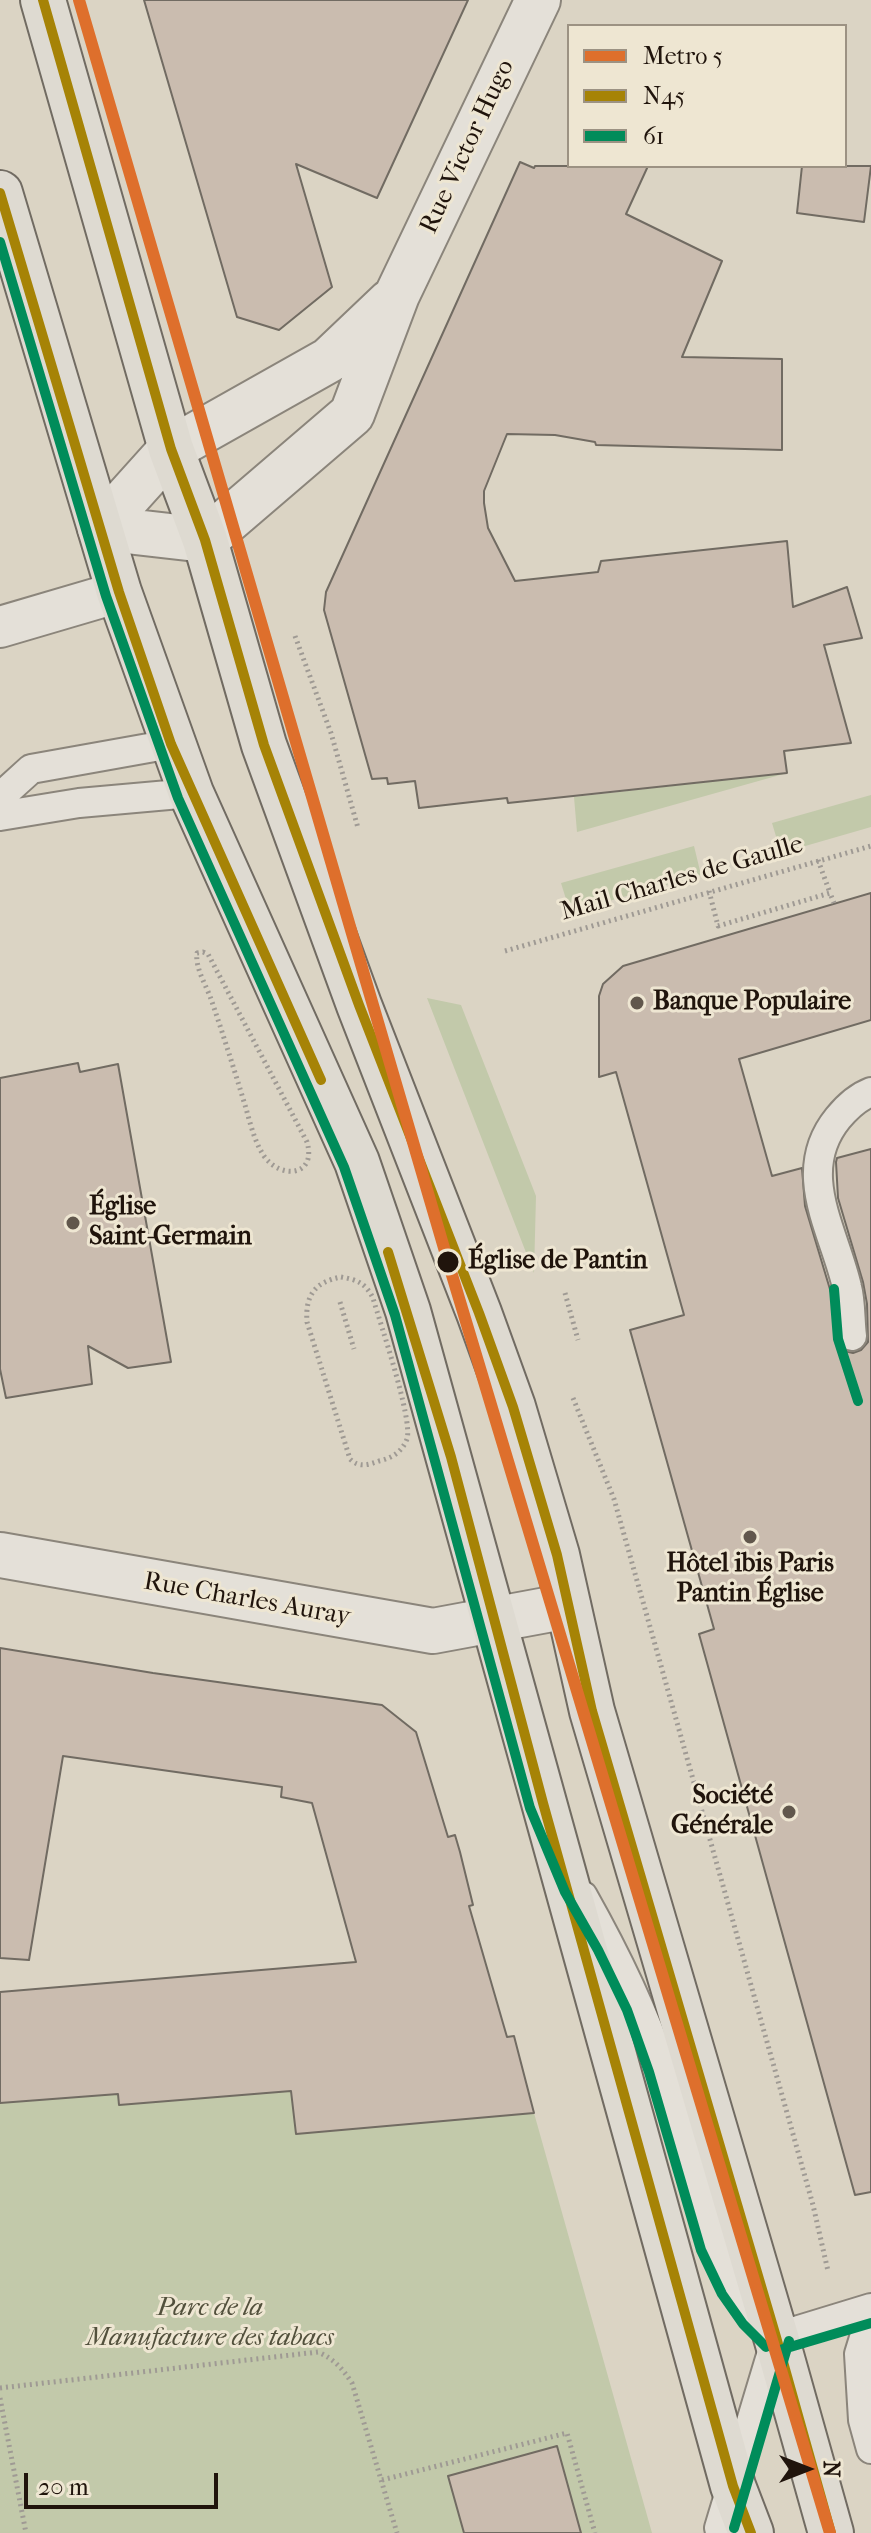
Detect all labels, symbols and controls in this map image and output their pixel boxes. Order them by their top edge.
legend [567,24,847,168]
text: Metro 5 [643,42,723,70]
street label: Rue Victor Hugo [414,55,522,239]
text: N45 [643,82,685,110]
text: 61 [643,122,664,150]
street label: Mail Charles de Gaulle [557,829,807,929]
place label: Banque Populaire [653,987,851,1019]
marker: Banque Populaire [628,994,646,1012]
place label: Église Saint-Germain [89,1192,252,1254]
marker: Église Saint-Germain [64,1214,82,1232]
place label: Église de Pantin [468,1246,648,1278]
marker: Église de Pantin [435,1249,461,1275]
marker: Hôtel ibis Paris Pantin Église [741,1528,759,1546]
place label: Hôtel ibis Paris Pantin Église [666,1549,834,1610]
street label: Rue Charles Auray [141,1566,353,1634]
place label: Société Générale [671,1781,773,1842]
marker: Société Générale [780,1803,798,1821]
park label: Parc de la Manufacture des tabacs [86,2293,334,2354]
north arrow [767,2429,847,2509]
scale bar [28,2457,222,2507]
text: N [818,2461,844,2477]
text: 20 m [38,2473,89,2501]

